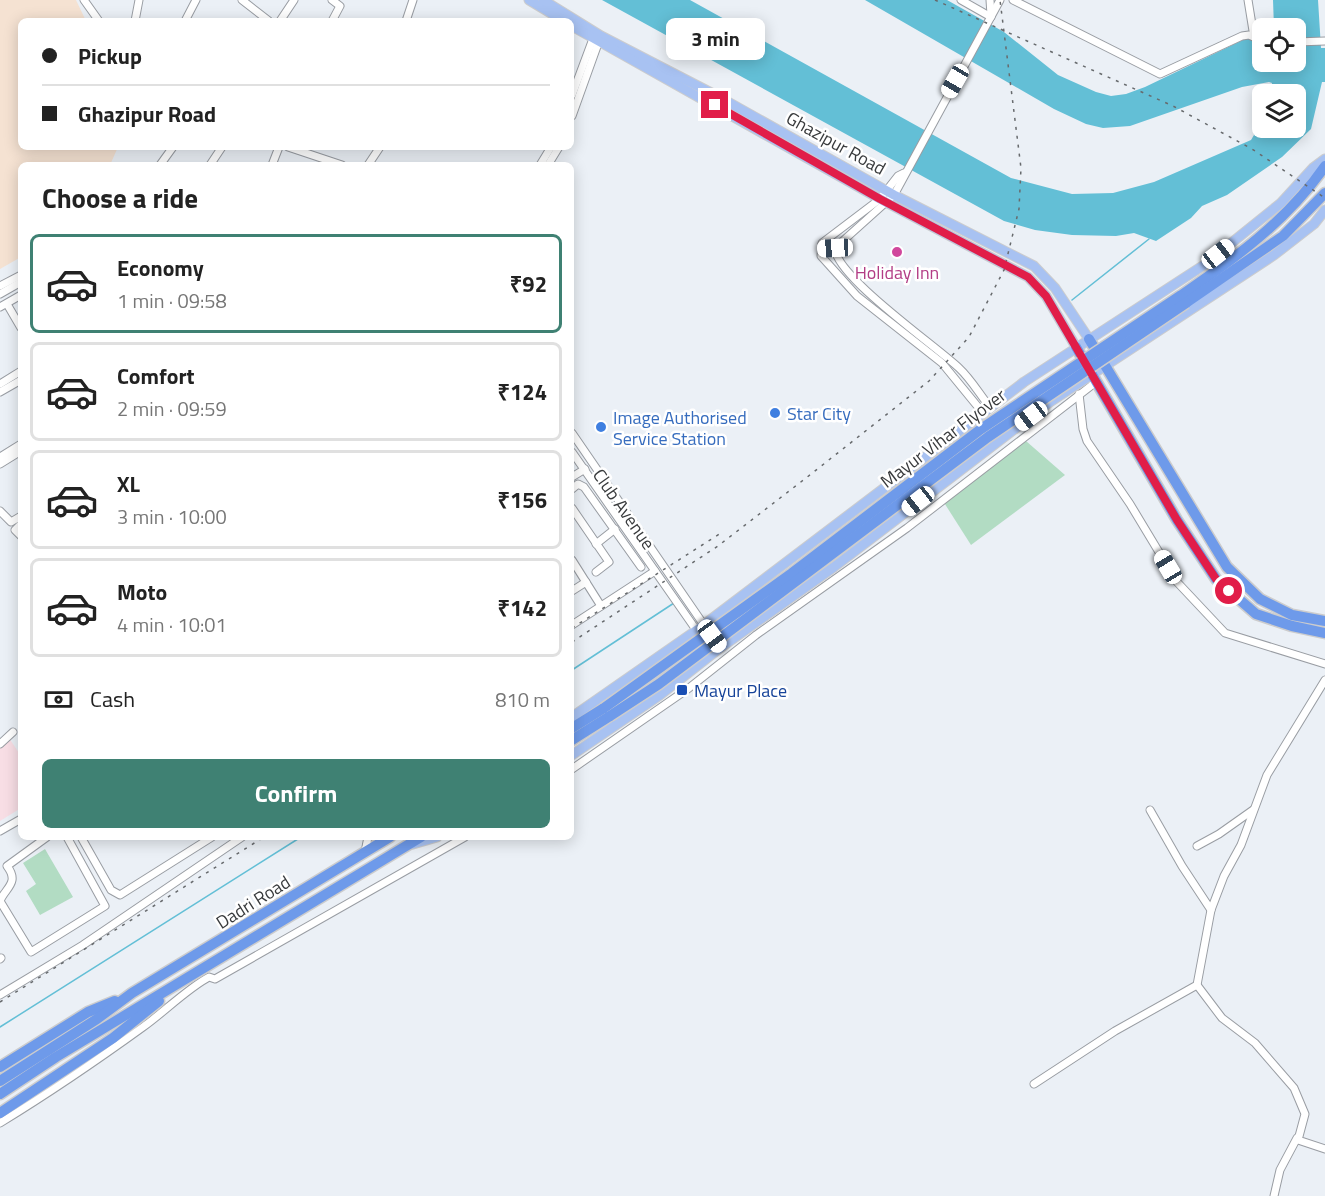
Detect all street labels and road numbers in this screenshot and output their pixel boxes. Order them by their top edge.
street label: Ghazipur Road [781,105,891,181]
street label: Mayur Vihar Flyover [875,382,1011,494]
street label: Club Avenue [586,463,662,555]
street label: Dadri Road [211,868,295,936]

